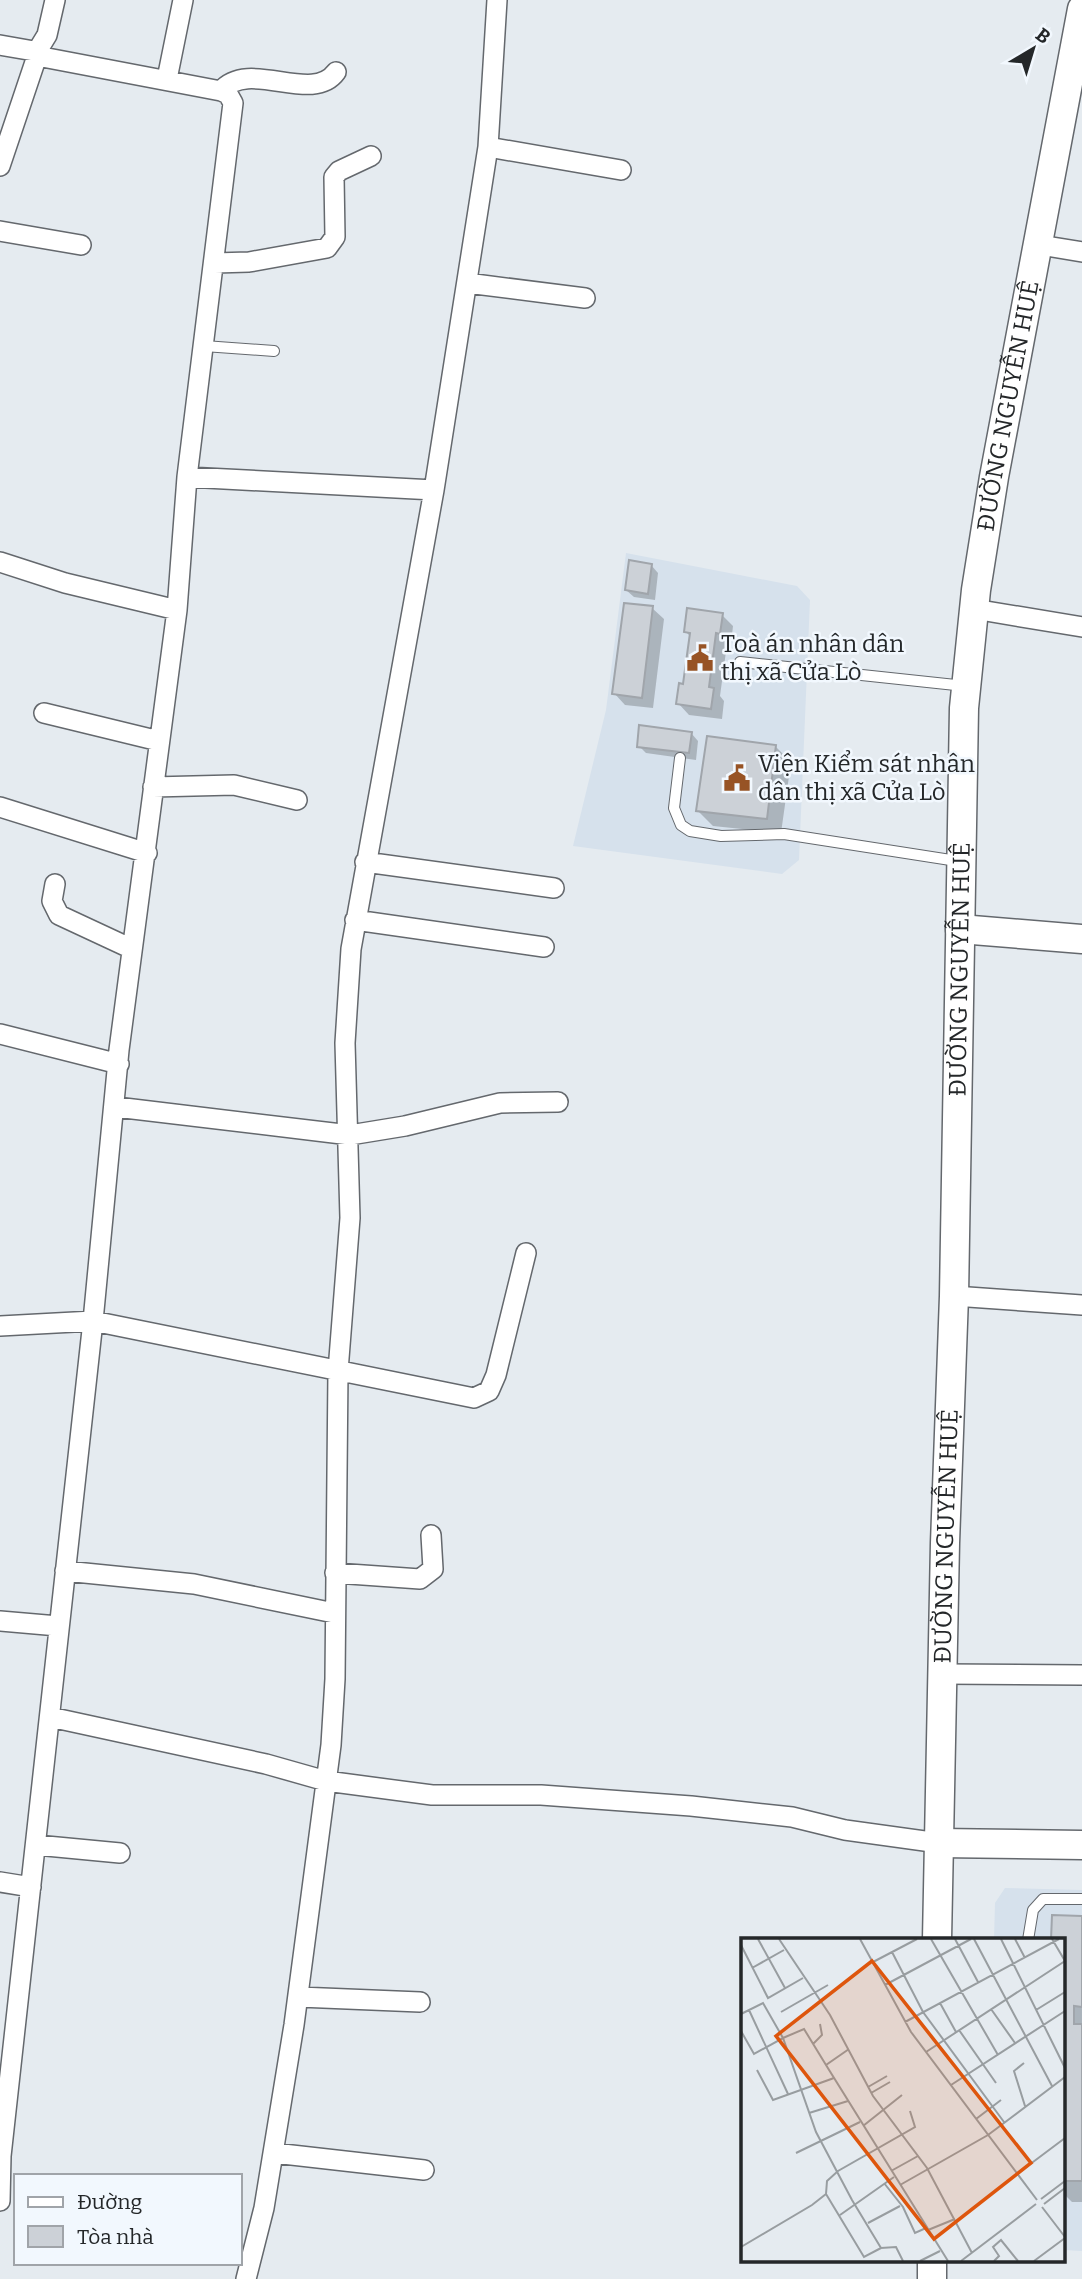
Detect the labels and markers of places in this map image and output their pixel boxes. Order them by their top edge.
place label: Toà án nhân dân thị xã Cửa Lò [721,630,904,686]
public building icon: Toà án nhân dân thị xã Cửa Lò [685,643,715,673]
place label: Viện Kiểm sát nhân dân thị xã Cửa Lò [758,750,975,806]
public building icon: Viện Kiểm sát nhân dân thị xã Cửa Lò [722,763,752,793]

